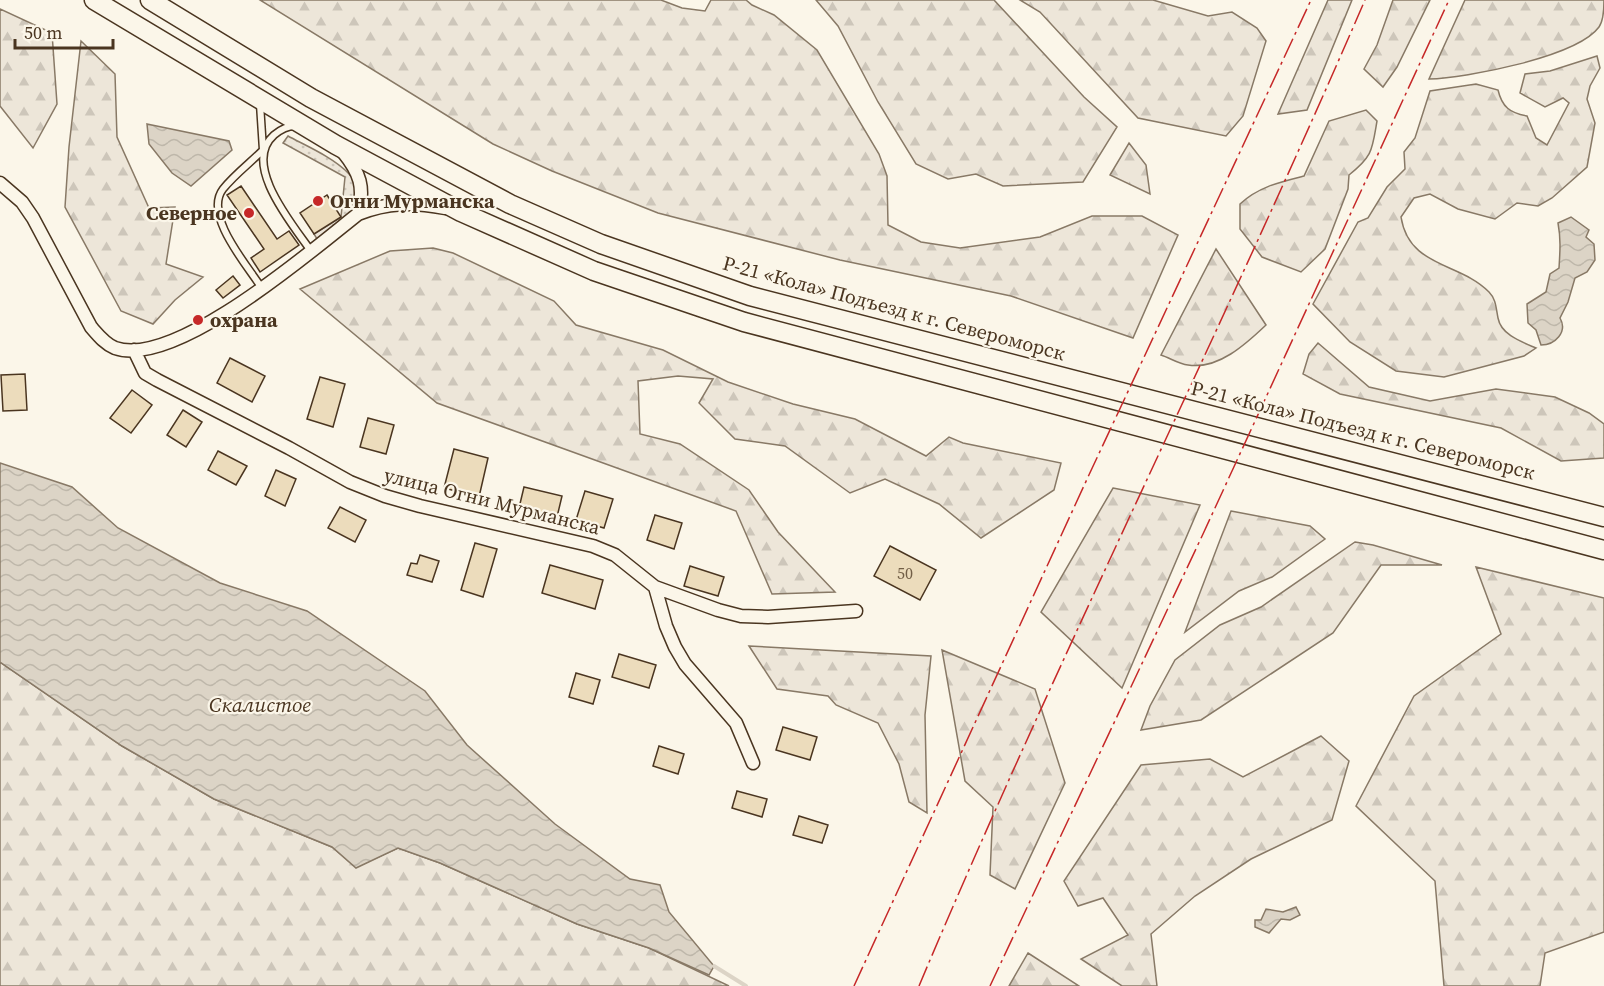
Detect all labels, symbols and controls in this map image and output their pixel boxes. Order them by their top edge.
scale bar [15,12,112,50]
text: 50 m [24,20,62,45]
place label: Огни Мурманска [330,187,495,215]
marker: Огни Мурманска [311,194,325,208]
place label: Северное [146,199,237,227]
marker: Северное [242,206,256,220]
street label: Р-21 «Кола» Подъезд к г. Североморск [720,249,1068,367]
place label: охрана [210,306,278,334]
marker: охрана [191,313,205,327]
street label: Р-21 «Кола» Подъезд к г. Североморск [1188,374,1538,486]
street label: улица Огни Мурманска [381,461,604,542]
house number: 50 [897,562,913,584]
water label: Скалистое [209,690,311,719]

